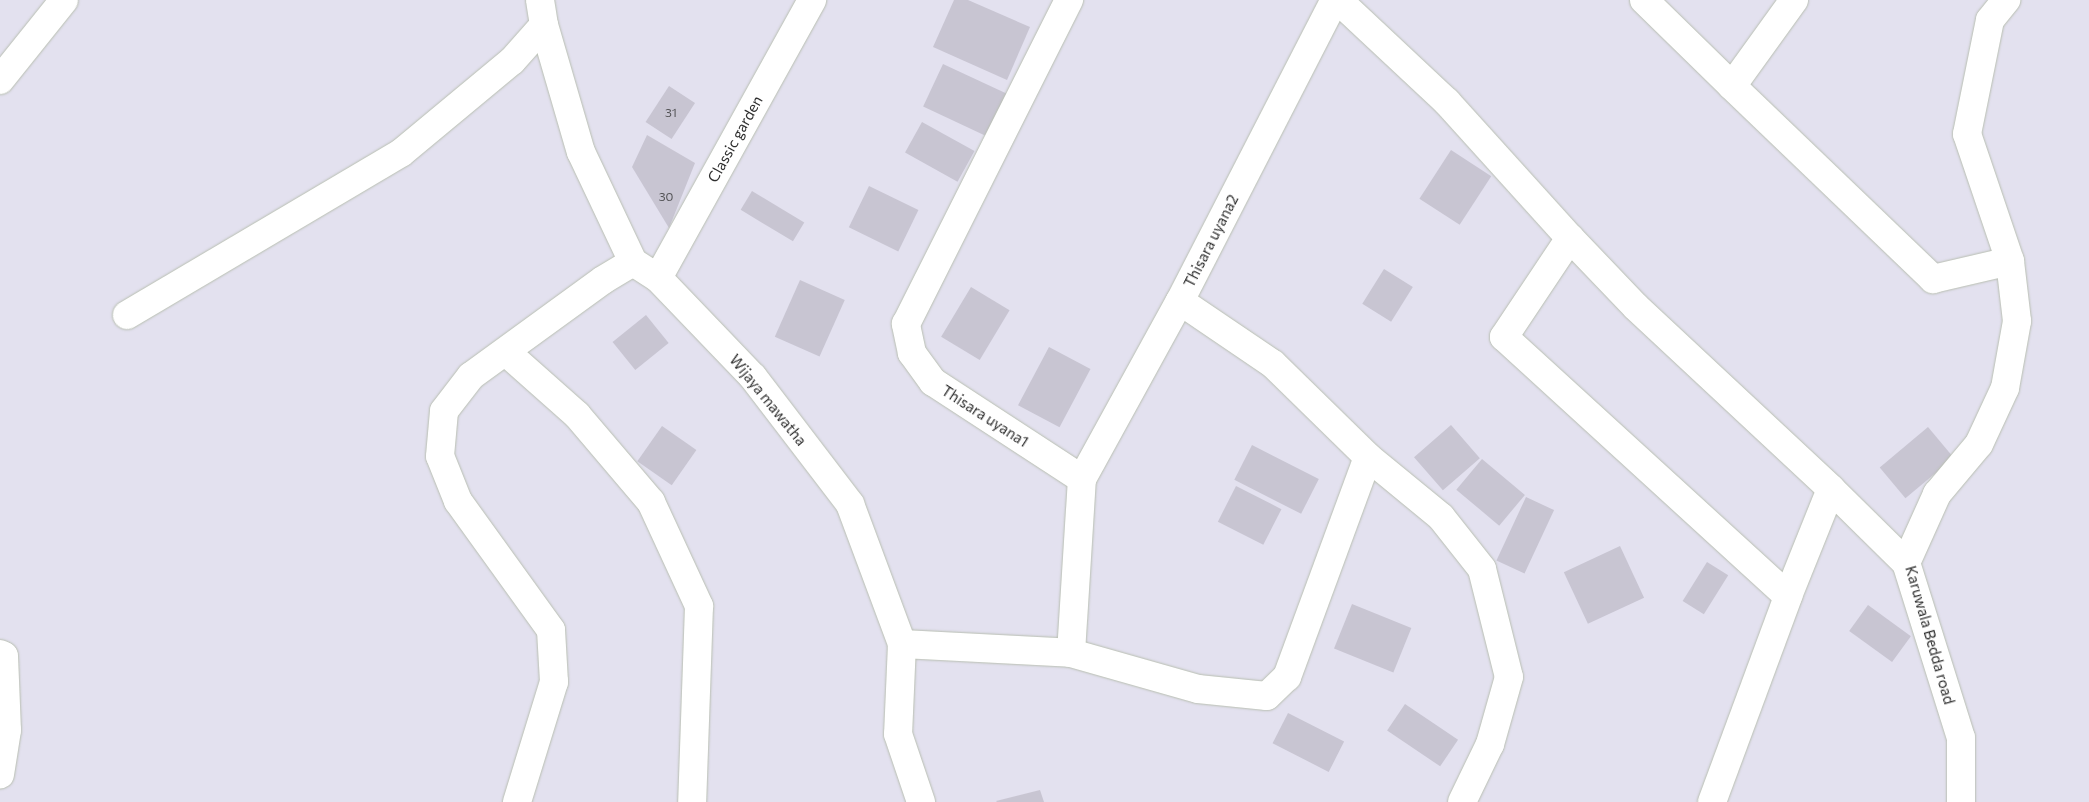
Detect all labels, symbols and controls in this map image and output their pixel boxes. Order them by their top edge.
street label: Classic garden [704,92,766,186]
house number: 31 [665,106,677,120]
house number: 30 [659,190,673,204]
street label: Thisara uyana2 [1180,192,1242,290]
street label: Wijaya mawatha [726,351,810,449]
street label: Thisara uyana1 [938,381,1032,451]
street label: Karuwala Bedda road [1902,564,1958,706]

